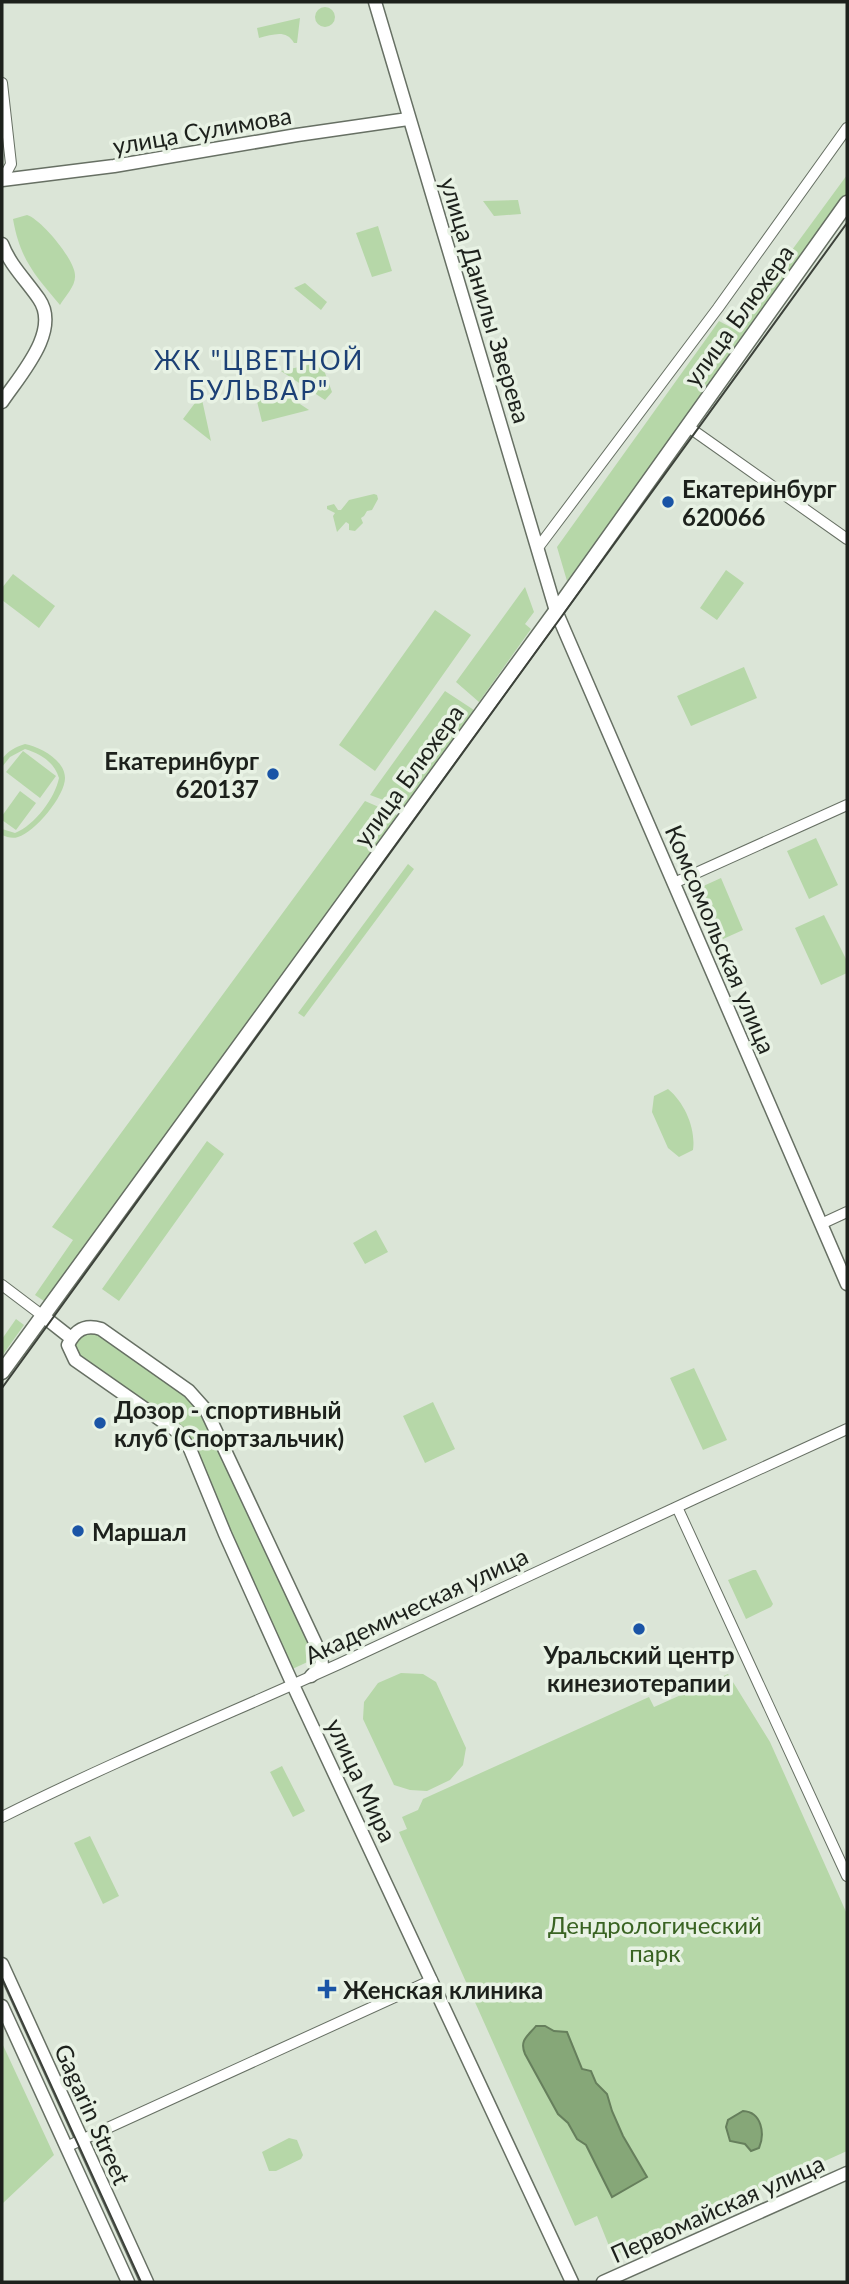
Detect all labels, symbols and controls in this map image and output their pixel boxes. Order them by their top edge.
street label: улица Сулимова [110,100,294,160]
street label: улица Данилы Зверева [435,174,537,426]
street label: улица Блюхера [677,239,799,391]
district label: ЖК "ЦВЕТНОЙ БУЛЬВАР" [154,344,364,406]
place label: Екатеринбург 620066 [682,474,837,531]
marker: Екатеринбург 620066 [660,494,676,510]
street label: улица Блюхера [347,699,469,851]
place label: Екатеринбург 620137 [104,746,259,803]
marker: Екатеринбург 620137 [265,766,281,782]
street label: Комсомольская улица [660,820,782,1058]
place label: Дозор - спортивный клуб (Спортзальчик) [114,1395,344,1452]
marker: Дозор - спортивный клуб (Спортзальчик) [92,1415,108,1431]
place label: Маршал [92,1517,187,1546]
marker: Маршал [70,1523,86,1539]
street label: Академическая улица [300,1541,532,1669]
marker: Уральский центр кинезиотерапии [631,1621,647,1637]
place label: Уральский центр кинезиотерапии [542,1640,735,1697]
street label: улица Мира [321,1714,403,1846]
park label: Дендрологический парк [548,1910,762,1967]
place label: Женская клиника [343,1975,543,2004]
marker: Женская клиника [317,1979,337,1999]
street label: Gagarin Street [49,2039,137,2189]
street label: Первомайская улица [606,2148,828,2268]

